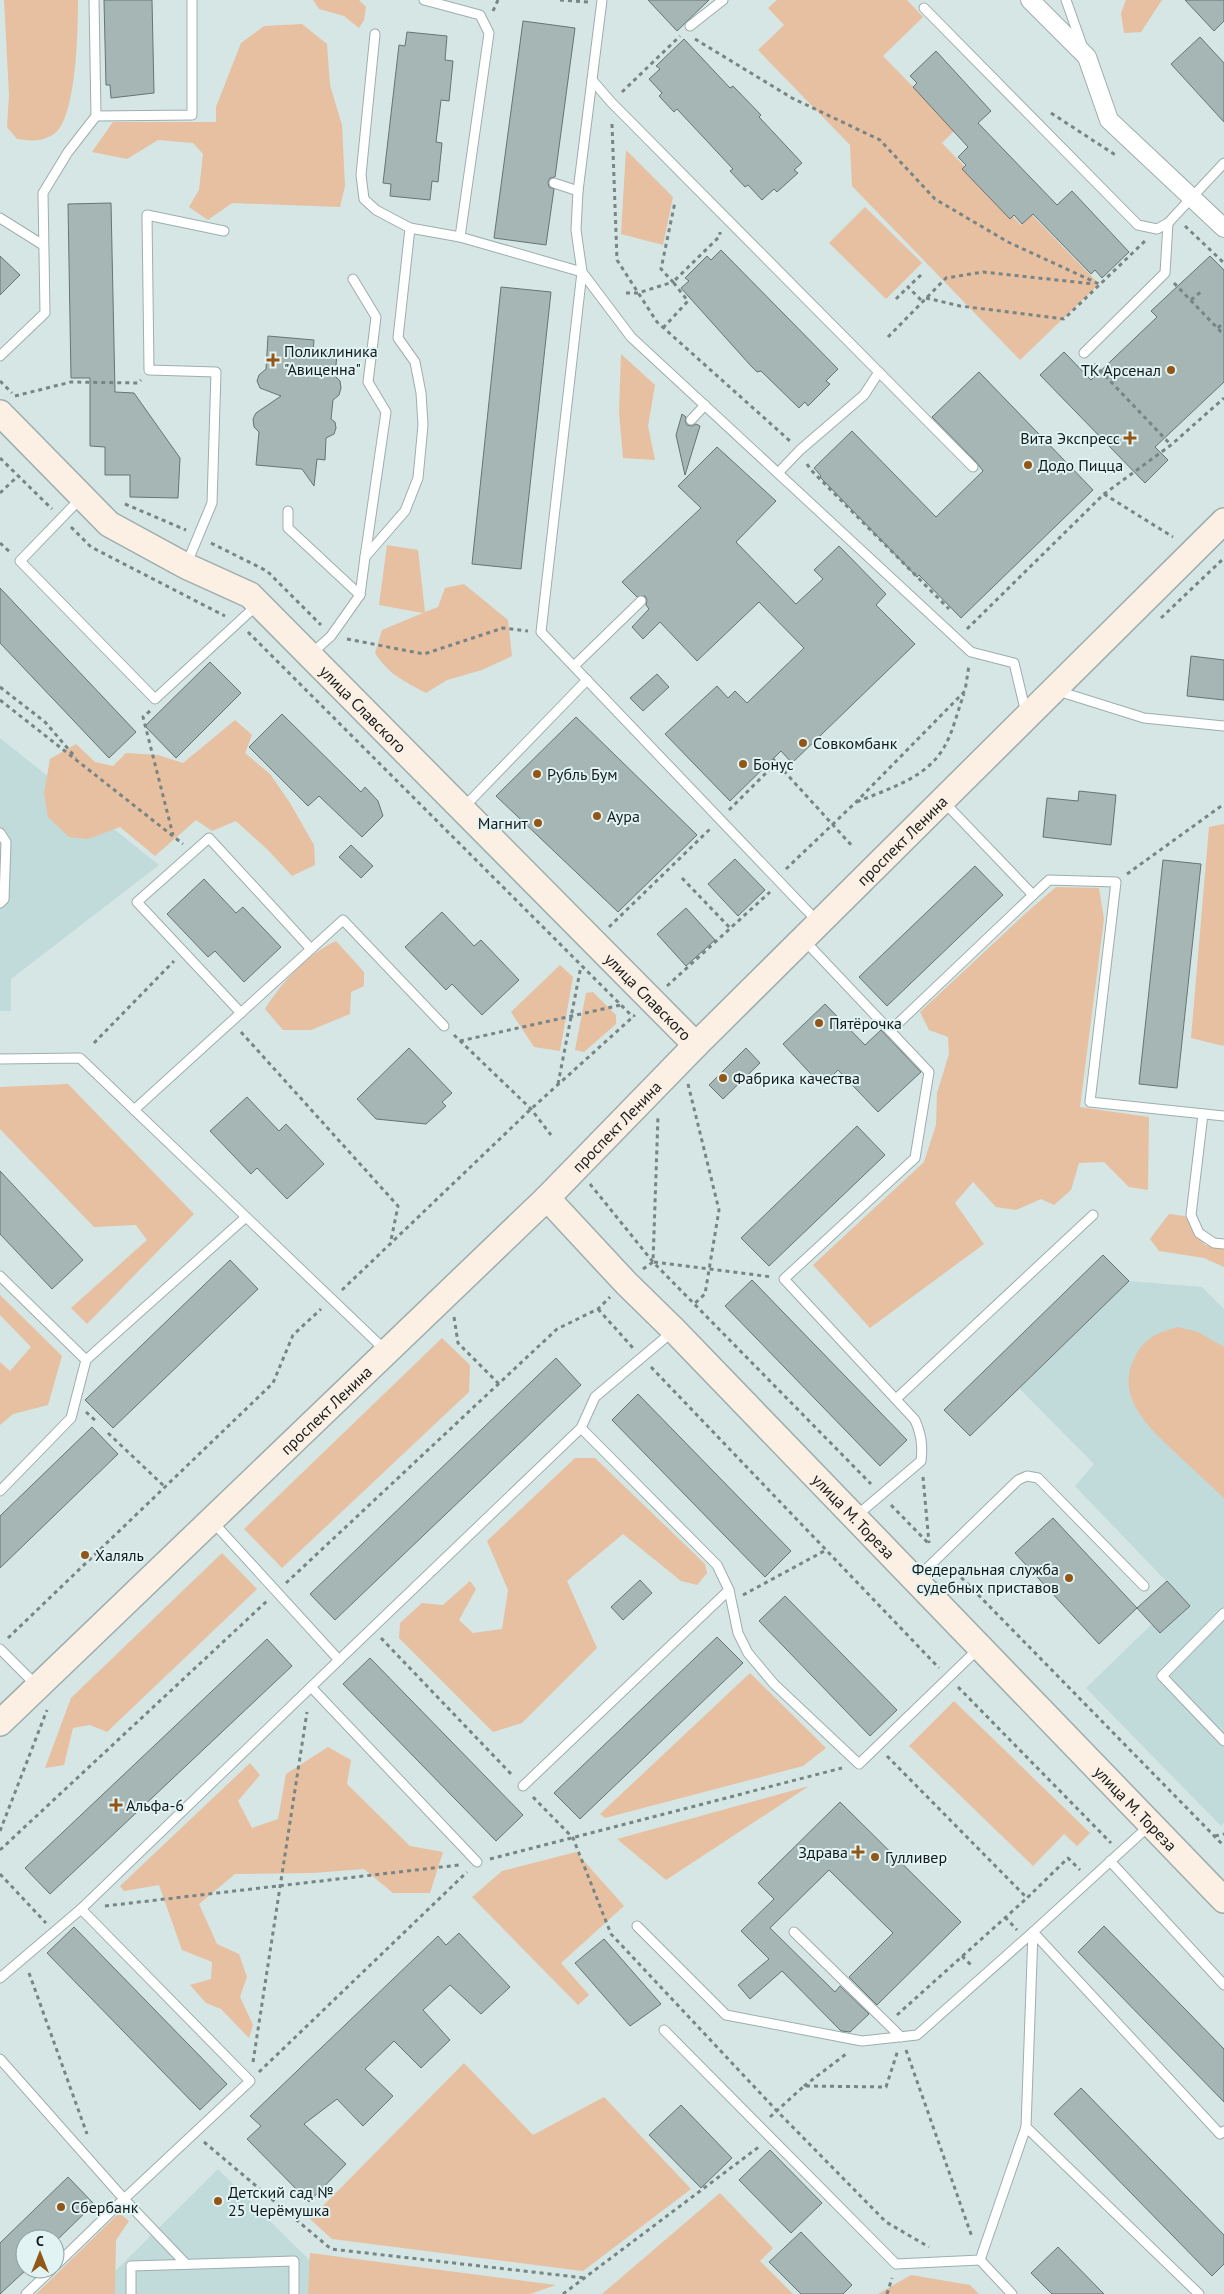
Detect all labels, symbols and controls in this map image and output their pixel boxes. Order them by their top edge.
place label: Поликлиника "Авиценна" [284,341,378,379]
marker: Поликлиника "Авиценна" [266,353,280,367]
place label: ТК Арсенал [1081,360,1161,380]
marker: ТК Арсенал [1165,364,1177,376]
place label: Вита Экспресс [1020,428,1120,448]
marker: Вита Экспресс [1124,432,1136,444]
place label: Додо Пицца [1038,455,1123,475]
marker: Додо Пицца [1022,459,1034,471]
street label: улица Славского [315,661,411,757]
place label: Совкомбанк [813,733,898,753]
marker: Совкомбанк [797,737,809,749]
place label: Бонус [753,754,794,774]
marker: Бонус [737,758,749,770]
place label: Рубль Бум [547,764,618,784]
marker: Рубль Бум [531,768,543,780]
street label: проспект Ленина [853,791,951,890]
place label: Аура [607,806,640,826]
marker: Аура [591,810,603,822]
place label: Магнит [478,813,529,833]
marker: Магнит [532,817,544,829]
street label: улица Славского [600,949,696,1045]
place label: Пятёрочка [829,1013,902,1033]
marker: Пятёрочка [813,1017,825,1029]
place label: Фабрика качества [733,1068,860,1088]
marker: Фабрика качества [717,1072,729,1084]
street label: проспект Ленина [568,1077,665,1176]
street label: проспект Ленина [276,1361,376,1459]
street label: улица М. Тореза [808,1469,899,1563]
place label: Халяль [95,1545,144,1565]
marker: Халяль [79,1549,91,1561]
place label: Федеральная служба судебных приставов [912,1559,1059,1597]
marker: Федеральная служба судебных приставов [1063,1572,1075,1584]
street label: улица М. Тореза [1090,1762,1181,1855]
place label: Альфа-6 [126,1795,184,1815]
marker: Альфа-6 [110,1799,122,1811]
place label: Здрава [798,1842,848,1862]
marker: Здрава [852,1846,864,1858]
place label: Гулливер [885,1847,947,1867]
marker: Гулливер [869,1851,881,1863]
place label: Детский сад № 25 Черёмушка [228,2182,334,2220]
marker: Детский сад № 25 Черёмушка [212,2195,224,2207]
place label: Сбербанк [71,2197,139,2217]
marker: Сбербанк [55,2201,67,2213]
north arrow [15,2229,65,2279]
text: С [36,2232,44,2250]

